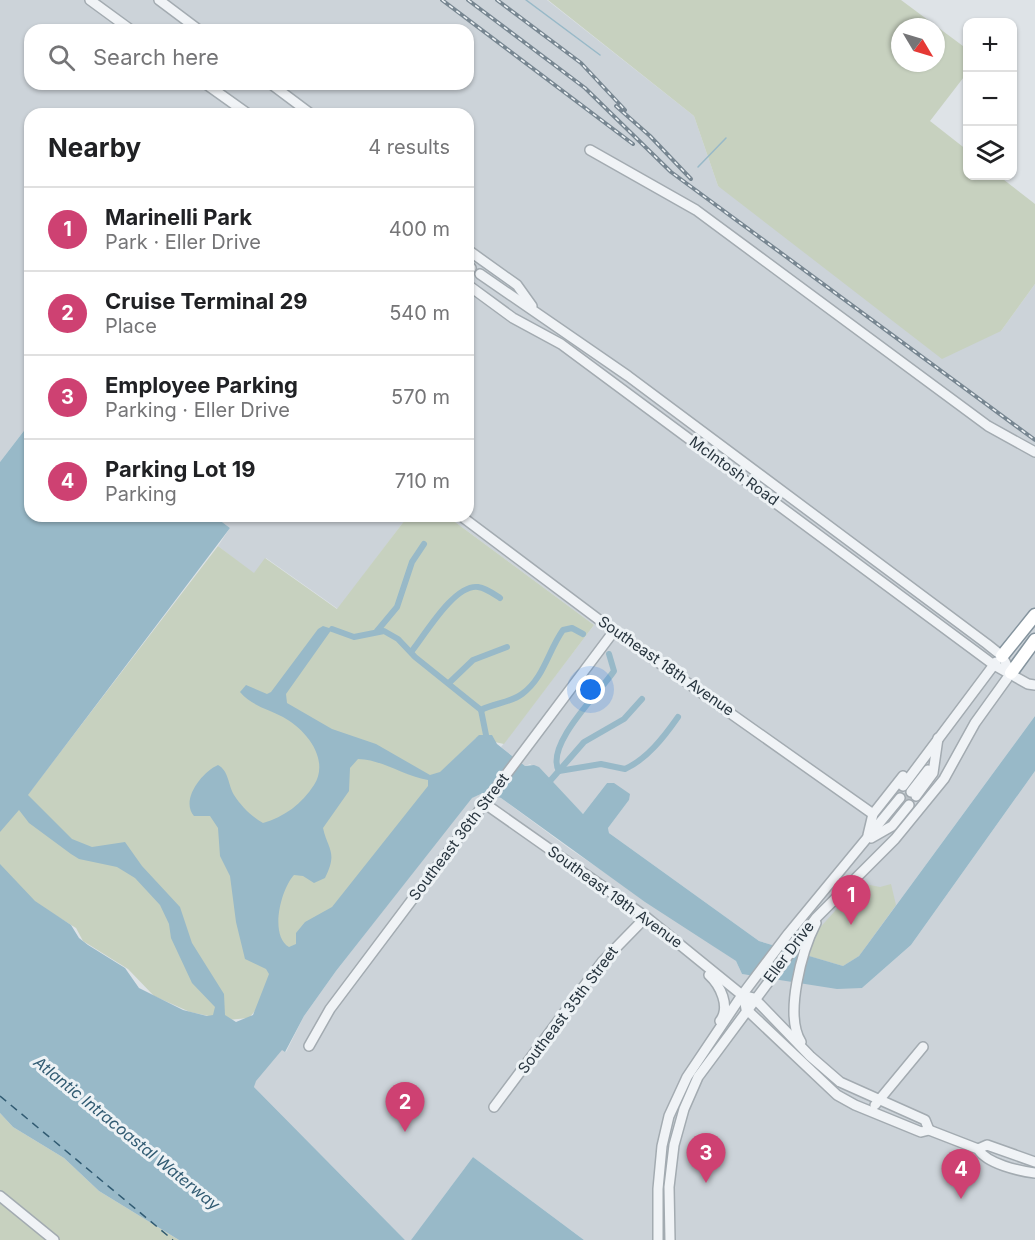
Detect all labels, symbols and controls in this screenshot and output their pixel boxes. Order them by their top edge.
north arrow [891,18,945,72]
map controls [963,18,1017,180]
button: + [963,18,1017,72]
search box [24,24,474,90]
icon: search [45,41,78,74]
text: Search here [93,44,219,70]
button: − [963,72,1017,126]
button: layers [963,126,1017,180]
text: Nearby [48,132,141,163]
text: 4 results [368,135,450,159]
text: Marinelli Park [105,204,252,230]
text: 1 [63,217,72,241]
text: 400 m [389,217,450,241]
text: Park · Eller Drive [105,230,261,254]
text: Cruise Terminal 29 [105,288,308,314]
text: 2 [61,301,74,325]
text: 540 m [389,301,450,325]
text: Place [105,314,157,338]
text: Employee Parking [105,372,298,398]
text: 3 [61,385,74,409]
text: 570 m [391,385,450,409]
text: Parking · Eller Drive [105,398,290,422]
street label: McIntosh Road [686,432,783,509]
text: Parking Lot 19 [105,456,256,482]
text: 4 [61,469,74,493]
text: 710 m [395,469,450,493]
text: Parking [105,482,177,506]
street label: Southeast 18th Avenue [595,611,738,720]
your location [576,675,605,704]
street label: Southeast 36th Street [405,769,513,904]
street label: Southeast 19th Avenue [544,841,686,952]
pin: 1 [832,876,870,925]
street label: Eller Drive [759,917,818,986]
street label: Southeast 35th Street [514,942,622,1077]
water label: Atlantic Intracoastal Waterway [29,1051,225,1215]
pin: 2 [386,1082,424,1132]
pin: 3 [686,1134,726,1183]
pin: 4 [942,1150,980,1199]

